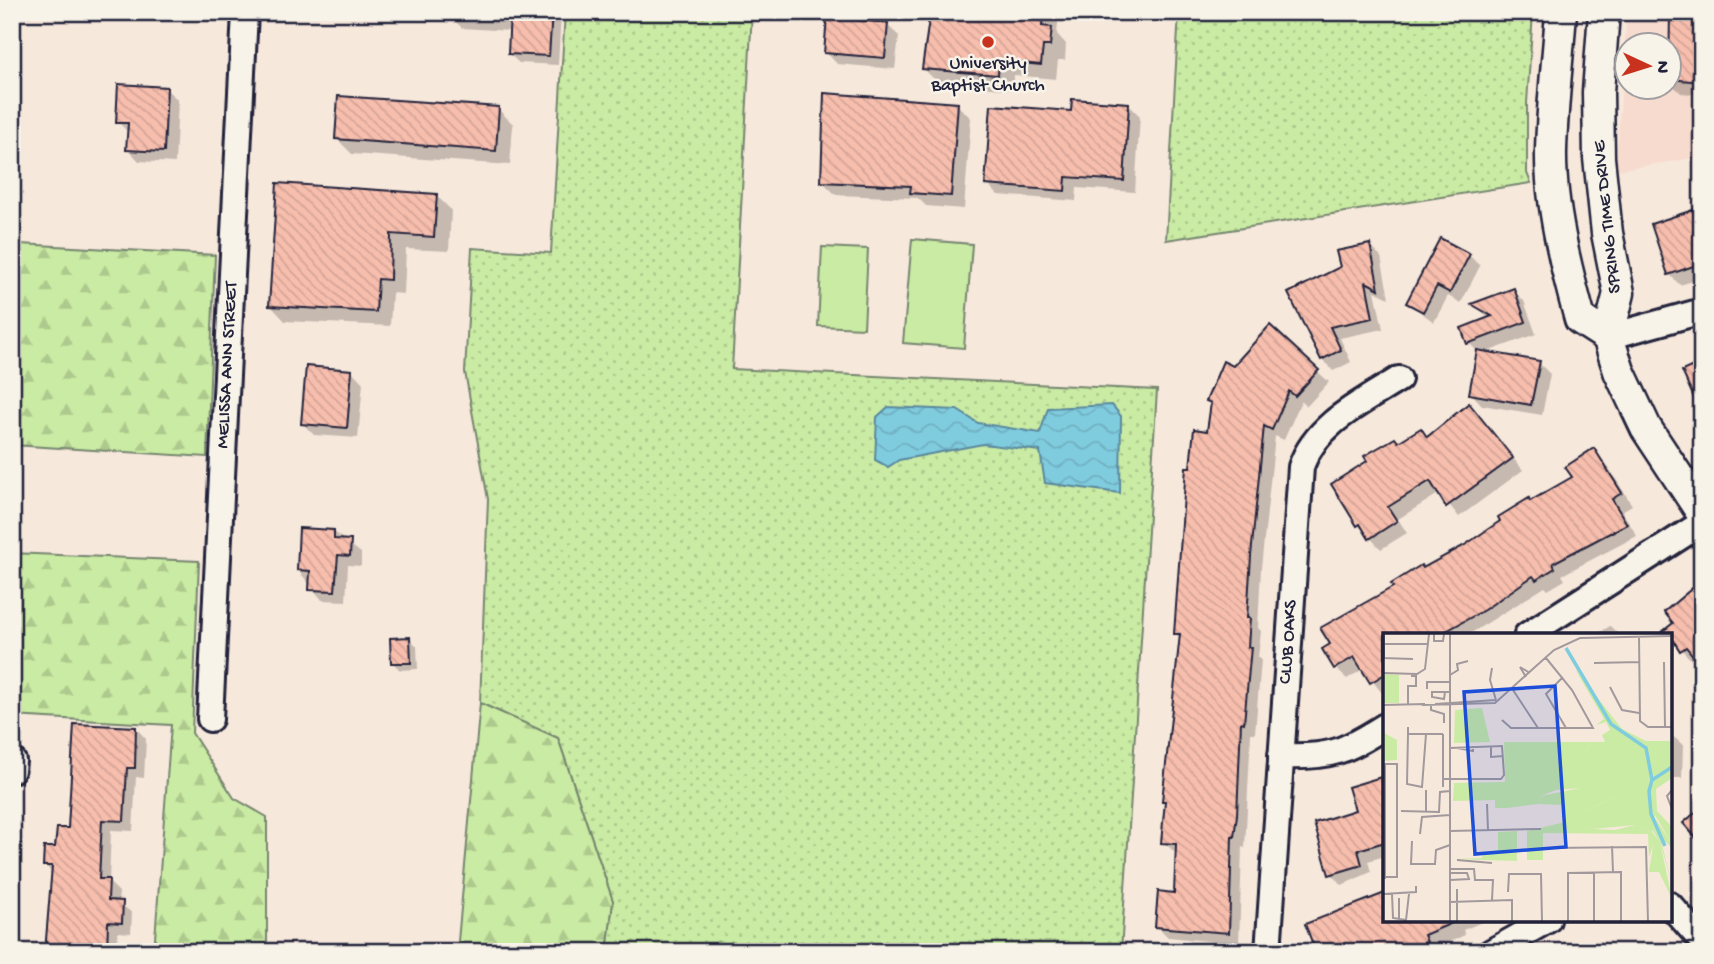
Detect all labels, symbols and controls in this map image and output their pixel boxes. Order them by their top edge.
north arrow [1612,32,1682,102]
marker: University Baptist Church [980,34,996,50]
place label: University Baptist Church [930,53,1045,98]
text: N [1650,60,1673,74]
street label: SPRING TIME DRIVE [1588,138,1627,294]
street label: MELISSA ANN STREET [212,280,244,449]
street label: CLUB OAKS [1275,599,1303,685]
inset map [1383,633,1672,922]

